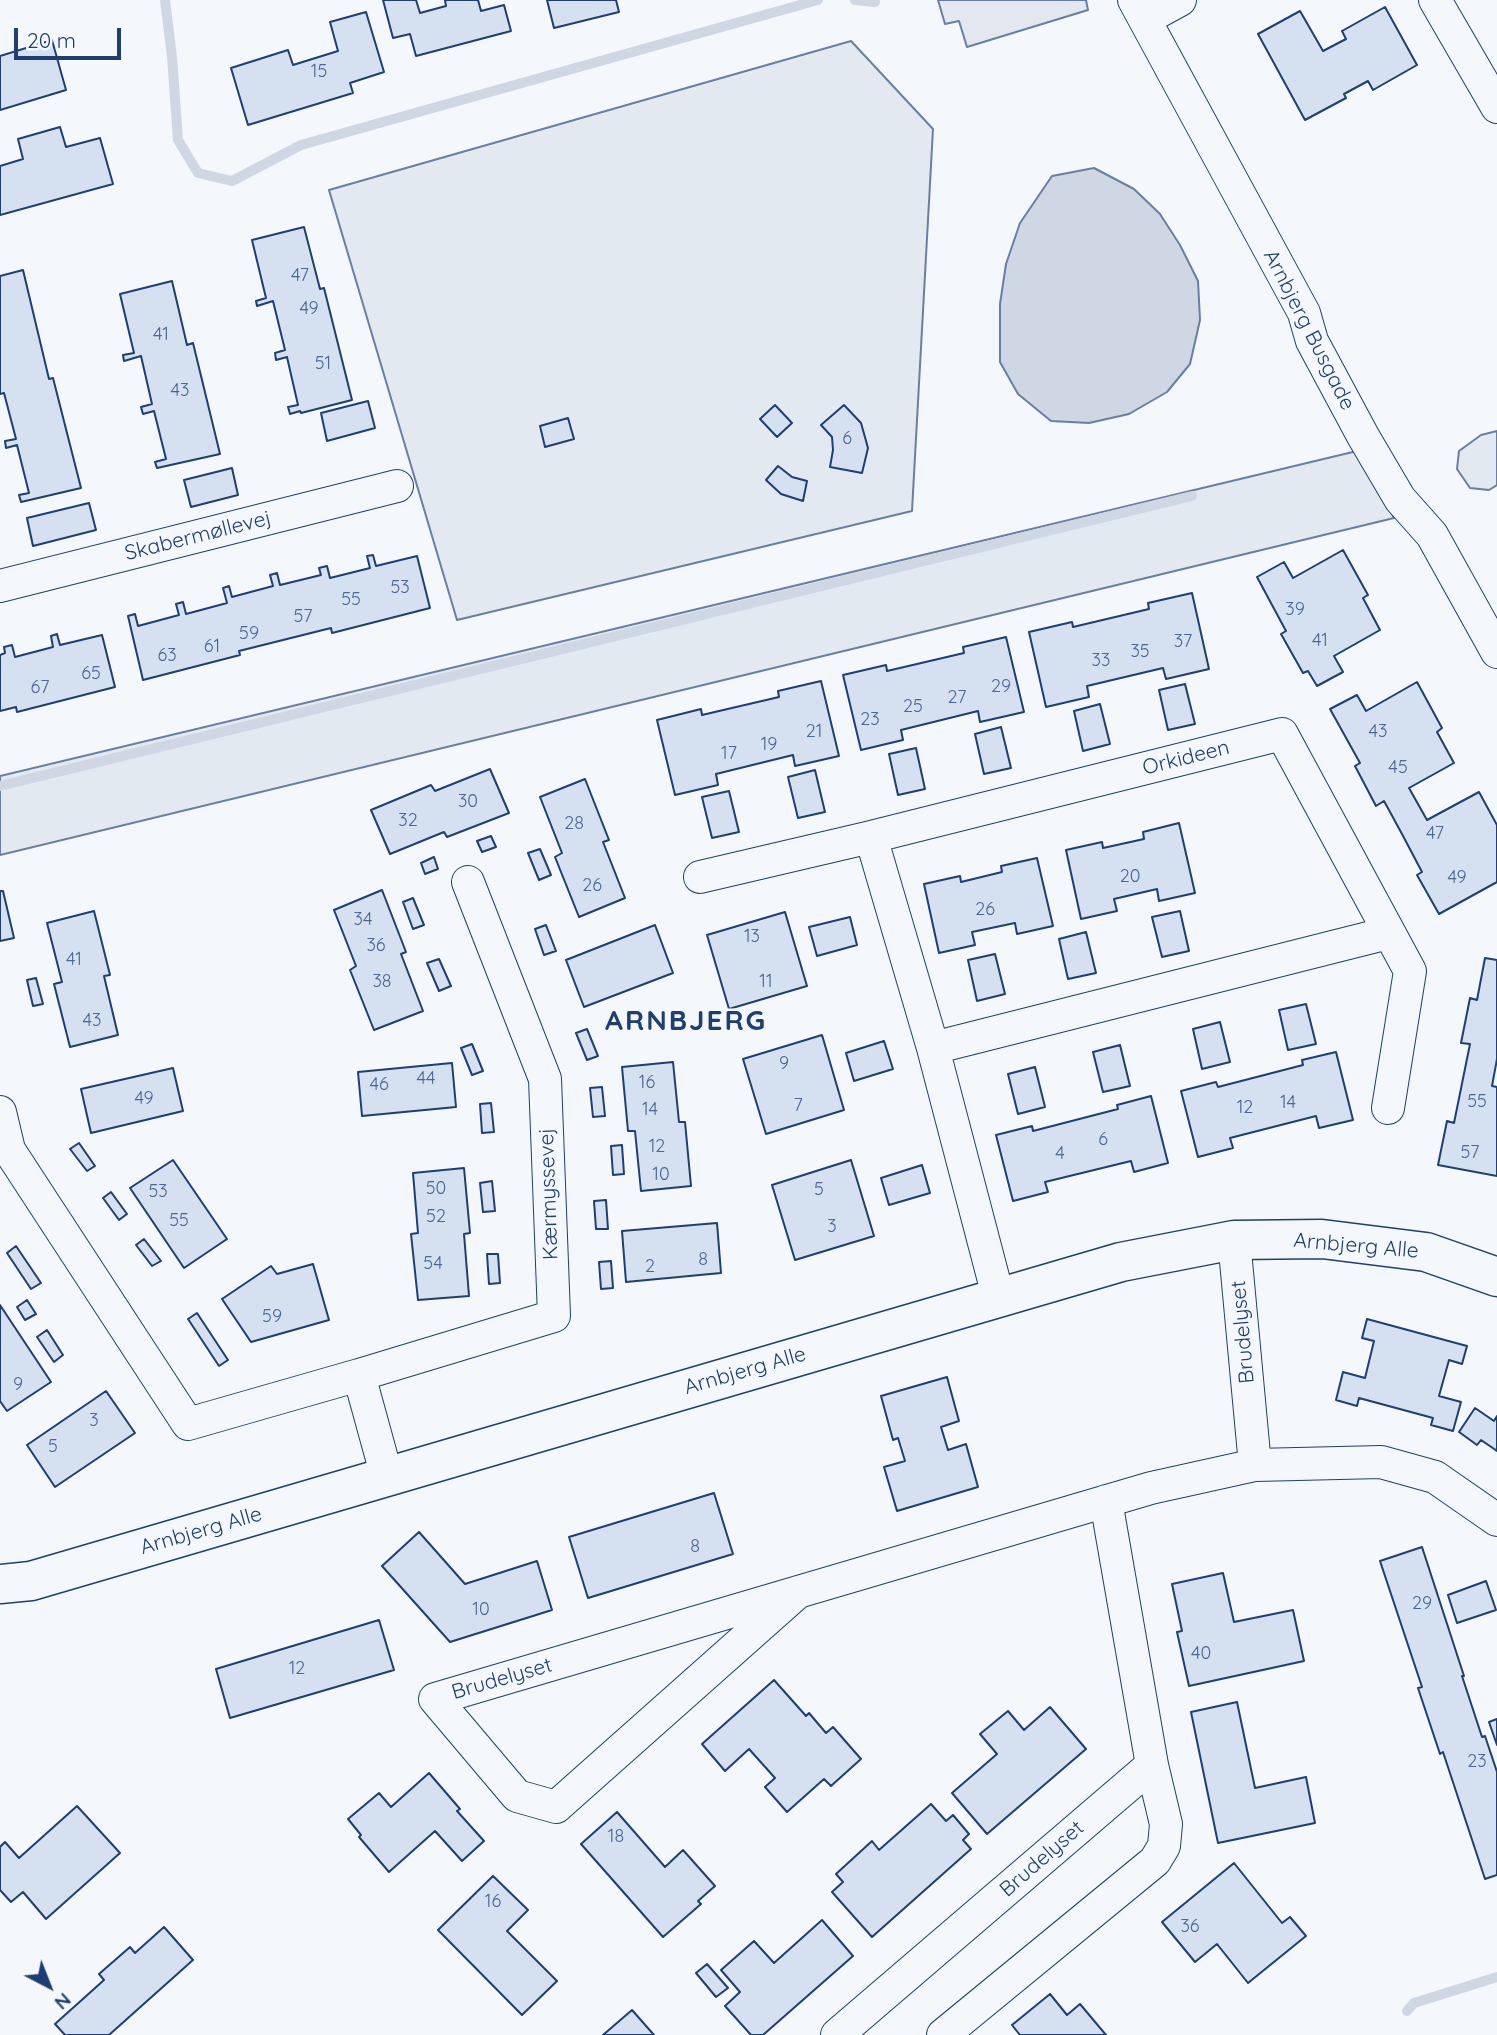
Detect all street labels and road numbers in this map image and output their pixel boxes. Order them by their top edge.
street label: Arnbjerg Busgade [1258,246,1360,414]
street label: Skabermøllevej [122,506,274,566]
street label: Orkideen [1140,735,1232,781]
street label: Kærmyssevej [534,1128,564,1260]
street label: Arnbjerg Alle [1292,1228,1420,1264]
street label: Brudelyset [1226,1279,1260,1385]
street label: Arnbjerg Alle [681,1342,809,1400]
street label: Arnbjerg Alle [137,1502,265,1560]
street label: Brudelyset [449,1653,555,1705]
street label: Brudelyset [995,1816,1089,1902]

